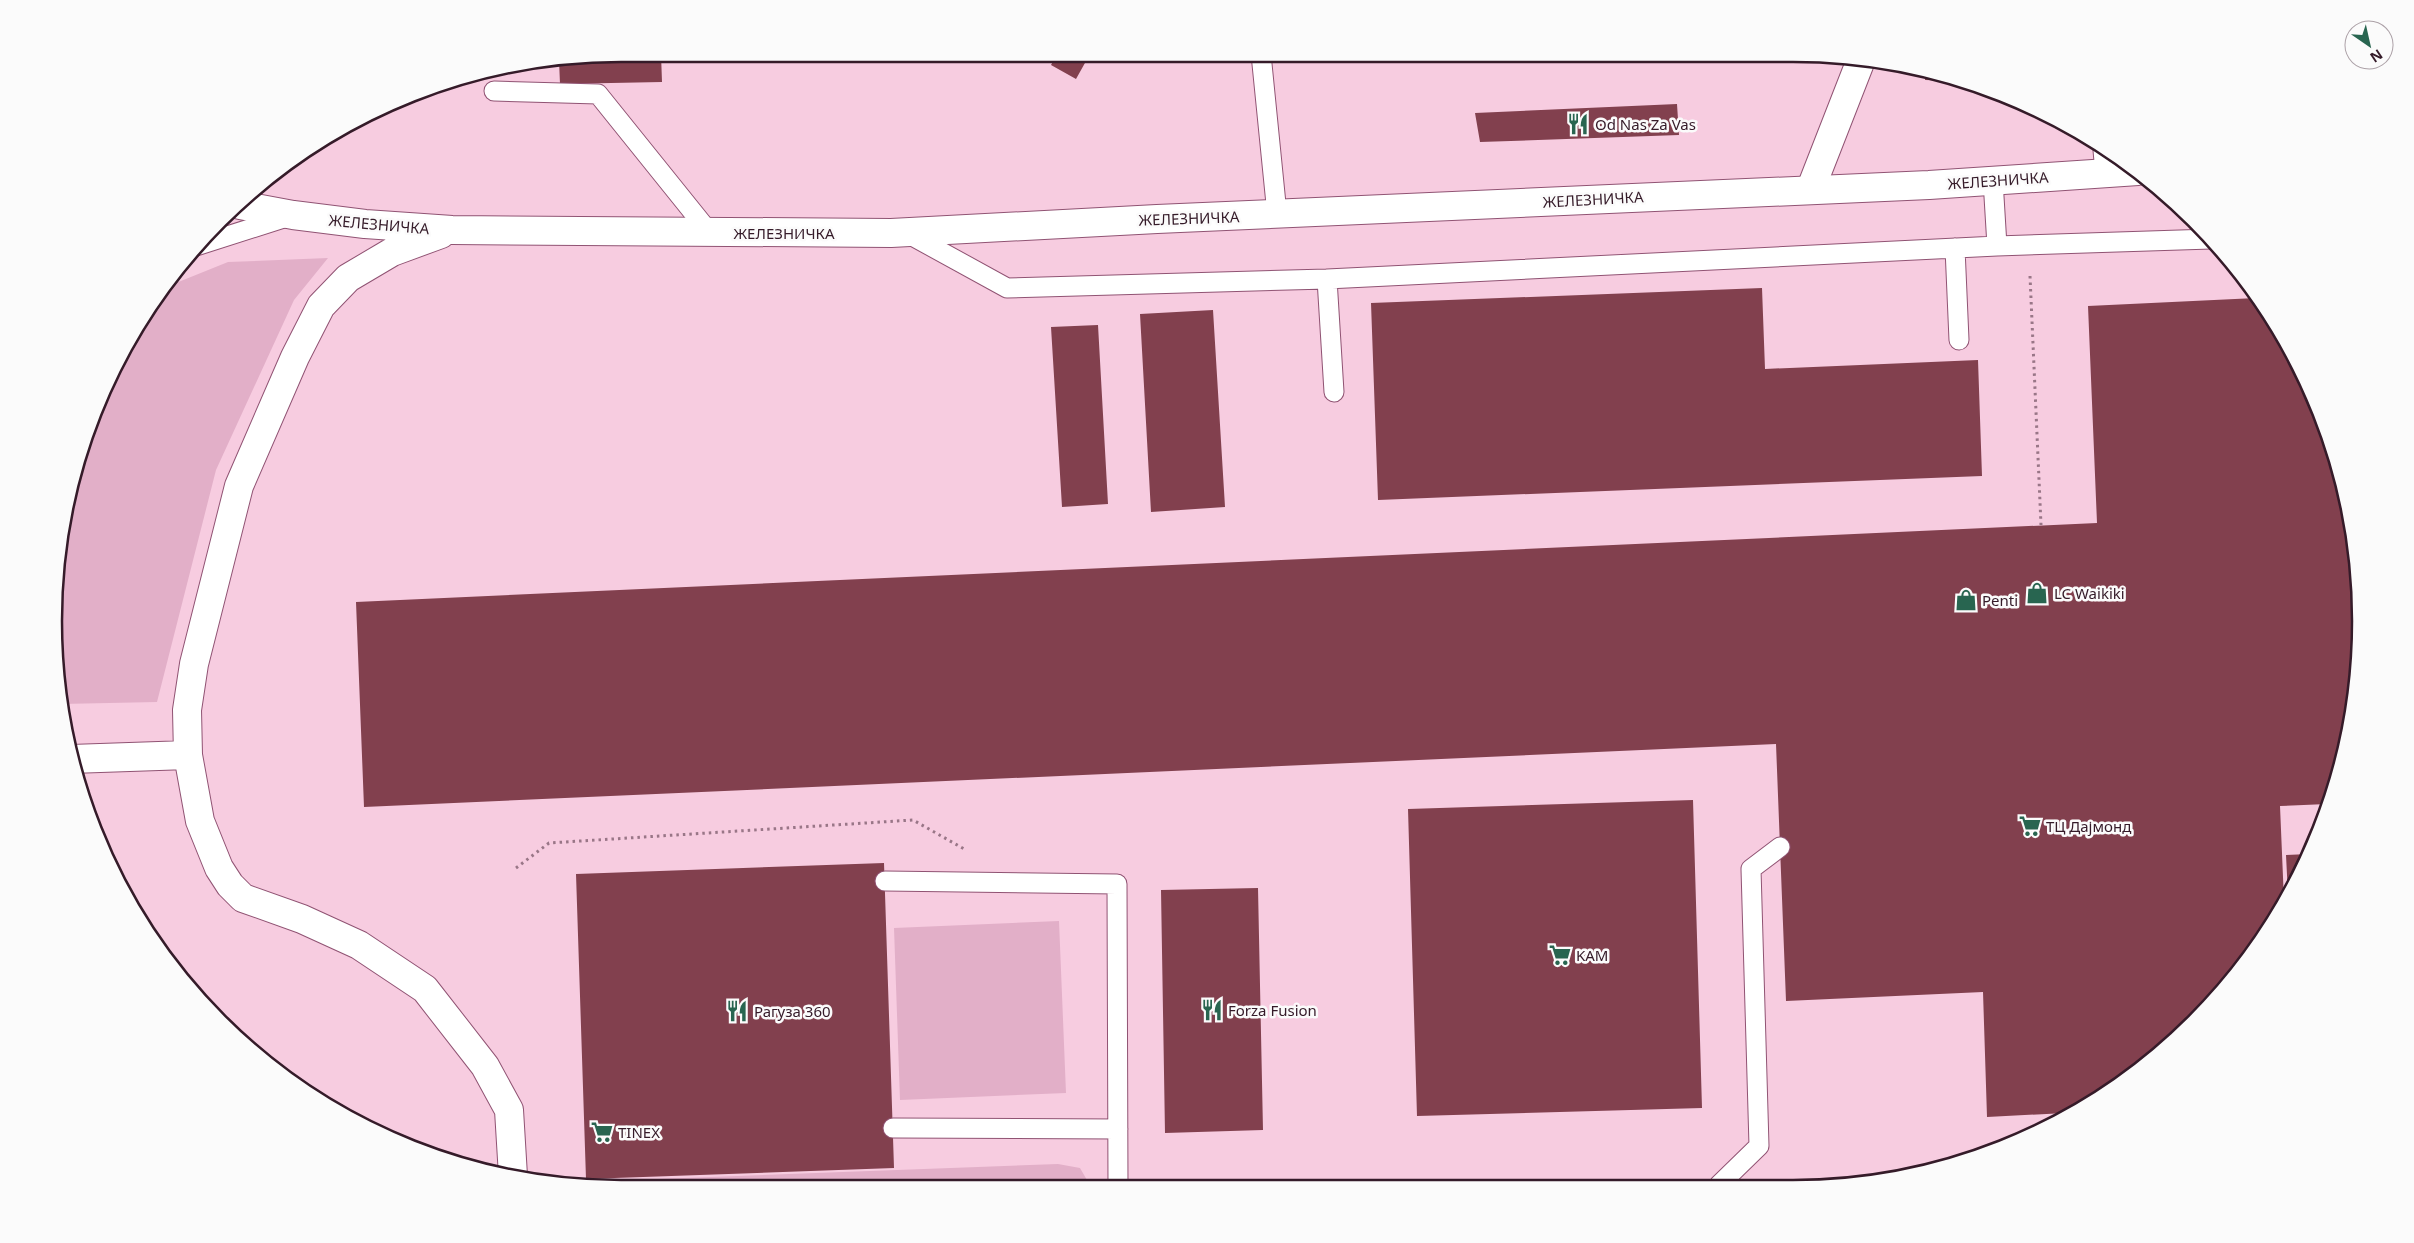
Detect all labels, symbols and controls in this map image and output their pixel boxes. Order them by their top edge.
north arrow [2344,20,2394,70]
text: N [2367,45,2387,67]
restaurant icon: Od Nas Za Vas [1565,111,1591,137]
place label: Od Nas Za Vas [1595,114,1696,134]
street label: ЖЕЛЕЗНИЧКА [1947,166,2049,193]
street label: ЖЕЛЕЗНИЧКА [1542,186,1644,212]
street label: ЖЕЛЕЗНИЧКА [1138,206,1240,230]
street label: ЖЕЛЕЗНИЧКА [328,210,431,238]
street label: ЖЕЛЕЗНИЧКА [734,223,835,243]
shop icon: LC Waikiki [2024,580,2050,606]
place label: LC Waikiki [2054,583,2125,603]
shop icon: Penti [1953,587,1979,613]
place label: Penti [1982,590,2018,610]
supermarket icon: ТЦ Дајмонд [2017,813,2043,839]
place label: ТЦ Дајмонд [2046,816,2131,836]
supermarket icon: KAM [1547,942,1573,968]
place label: KAM [1576,945,1608,965]
restaurant icon: Forza Fusion [1199,997,1225,1023]
restaurant icon: Рагуза 360 [724,998,750,1024]
place label: Forza Fusion [1228,1000,1317,1020]
place label: Рагуза 360 [754,1001,831,1021]
supermarket icon: TINEX [589,1119,615,1145]
place label: TINEX [618,1122,660,1142]

